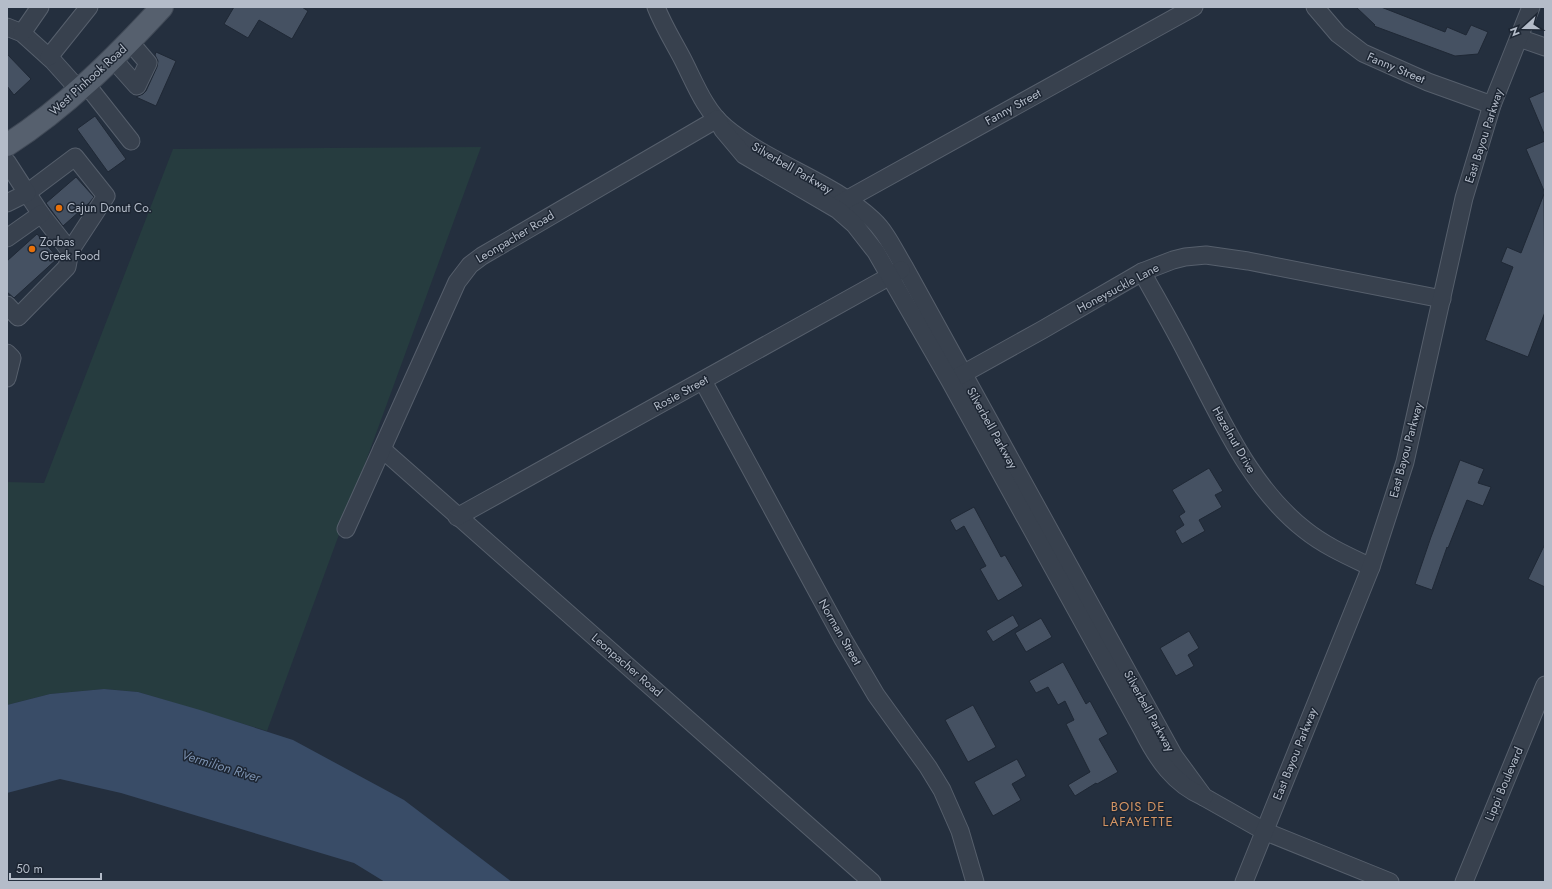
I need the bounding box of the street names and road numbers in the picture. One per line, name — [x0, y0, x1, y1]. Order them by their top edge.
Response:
street label: West Pinhook Road — [45, 40, 131, 120]
street label: Fanny Street — [1364, 48, 1428, 88]
street label: Fanny Street — [982, 84, 1044, 130]
street label: East Bayou Parkway — [1460, 86, 1508, 186]
street label: Silverbell Parkway — [748, 138, 836, 199]
street label: Leonpacher Road — [472, 206, 558, 268]
street label: Honeysuckle Lane — [1074, 259, 1162, 317]
street label: Rosie Street — [651, 371, 712, 415]
street label: Silverbell Parkway — [962, 384, 1022, 473]
street label: East Bayou Parkway — [1385, 399, 1428, 500]
street label: Hazelnut Drive — [1208, 403, 1260, 477]
street label: Norman Street — [814, 596, 866, 668]
street label: Leonpacher Road — [588, 629, 666, 701]
street label: Silverbell Parkway — [1119, 667, 1179, 756]
street label: East Bayou Parkway — [1268, 704, 1322, 803]
street label: Lippi Boulevard — [1480, 744, 1528, 824]

